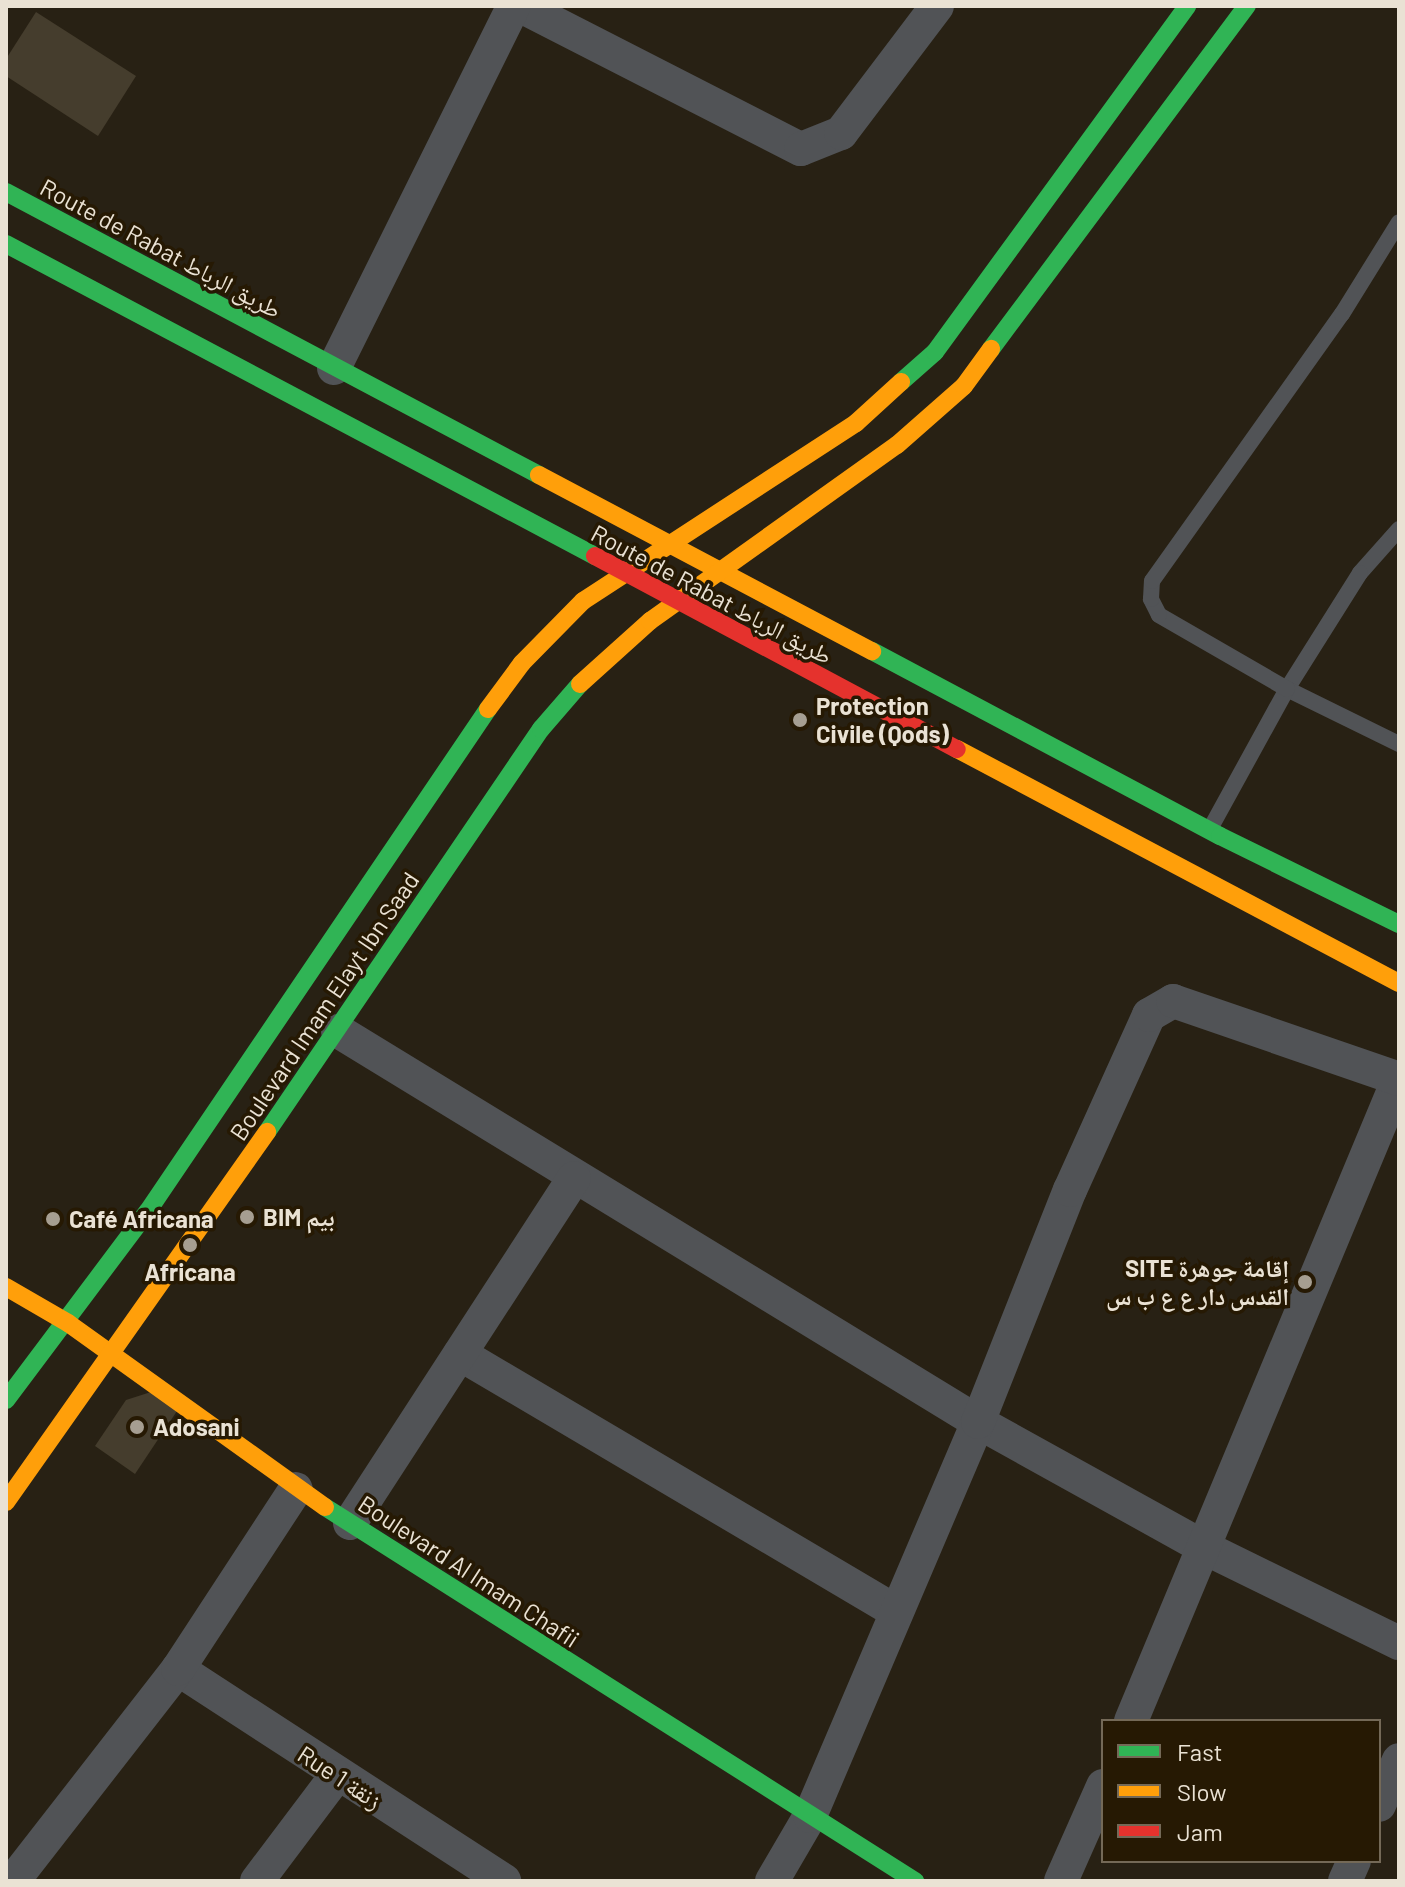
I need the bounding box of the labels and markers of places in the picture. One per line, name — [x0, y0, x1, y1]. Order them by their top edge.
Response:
place label: Protection Civile (Qods) — [816, 692, 949, 748]
marker: Protection Civile (Qods) — [791, 711, 809, 729]
place label: BIM بيم — [263, 1203, 335, 1231]
place label: Café Africana — [69, 1205, 214, 1233]
marker: BIM بيم — [238, 1208, 256, 1226]
marker: Café Africana — [44, 1210, 62, 1228]
marker: Africana — [181, 1236, 199, 1254]
place label: SITE إقامة جوهرة القدس دار ع ع ب س — [1106, 1254, 1289, 1310]
place label: Africana — [144, 1258, 236, 1286]
marker: SITE إقامة جوهرة القدس دار ع ع ب س — [1296, 1273, 1314, 1291]
place label: Adosani — [153, 1413, 240, 1441]
marker: Adosani — [128, 1418, 146, 1436]

